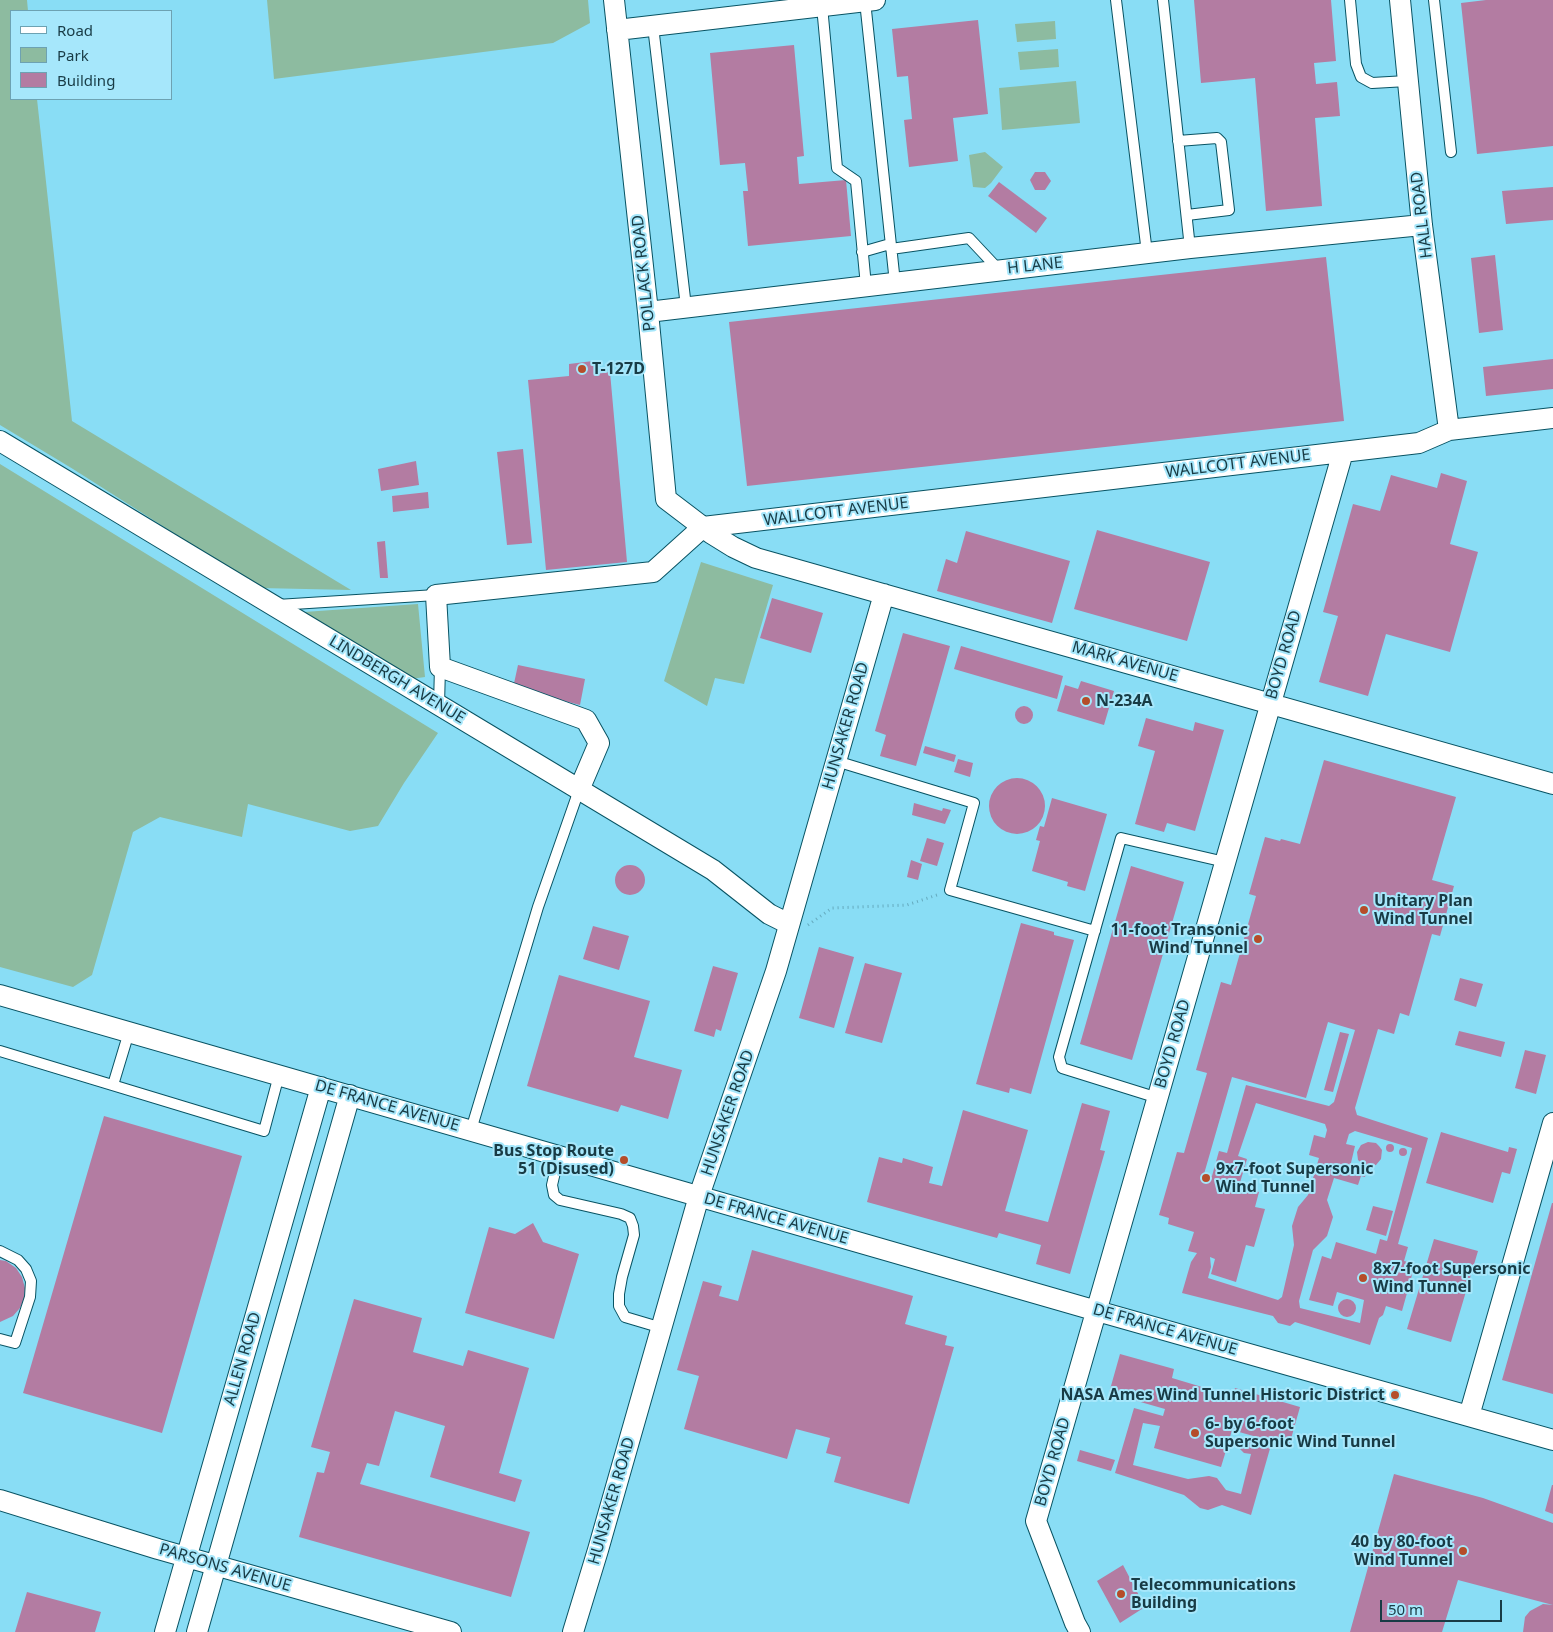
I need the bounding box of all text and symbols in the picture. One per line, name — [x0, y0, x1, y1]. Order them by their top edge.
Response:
legend — [10, 10, 172, 100]
text: Road — [57, 20, 93, 40]
text: Park — [57, 45, 89, 65]
text: Building — [57, 70, 115, 90]
street label: HALL ROAD — [1407, 171, 1437, 259]
street label: POLLACK ROAD — [628, 214, 660, 332]
street label: H LANE — [1006, 254, 1064, 278]
place label: T-127D — [592, 359, 645, 379]
marker: T-127D — [576, 363, 588, 375]
street label: WALLCOTT AVENUE — [1164, 446, 1312, 482]
street label: WALLCOTT AVENUE — [762, 494, 910, 530]
street label: BOYD ROAD — [1262, 608, 1306, 702]
street label: LINDBERGH AVENUE — [325, 632, 469, 728]
street label: MARK AVENUE — [1070, 638, 1180, 686]
street label: HUNSAKER ROAD — [819, 660, 873, 792]
place label: N-234A — [1096, 691, 1153, 711]
marker: N-234A — [1080, 695, 1092, 707]
place label: Unitary Plan Wind Tunnel — [1374, 891, 1473, 929]
marker: Unitary Plan Wind Tunnel — [1358, 904, 1370, 916]
place label: 11-foot Transonic Wind Tunnel — [1111, 920, 1248, 958]
marker: 11-foot Transonic Wind Tunnel — [1252, 933, 1264, 945]
street label: BOYD ROAD — [1151, 997, 1195, 1091]
street label: HUNSAKER ROAD — [697, 1048, 759, 1178]
street label: DE FRANCE AVENUE — [313, 1076, 461, 1136]
place label: Bus Stop Route 51 (Disused) — [493, 1141, 614, 1179]
marker: Bus Stop Route 51 (Disused) — [618, 1154, 630, 1166]
place label: 9x7-foot Supersonic Wind Tunnel — [1216, 1159, 1373, 1197]
marker: 9x7-foot Supersonic Wind Tunnel — [1200, 1172, 1212, 1184]
street label: DE FRANCE AVENUE — [702, 1189, 850, 1249]
place label: 8x7-foot Supersonic Wind Tunnel — [1373, 1259, 1530, 1297]
marker: 8x7-foot Supersonic Wind Tunnel — [1357, 1272, 1369, 1284]
street label: DE FRANCE AVENUE — [1091, 1300, 1239, 1360]
street label: ALLEN ROAD — [221, 1310, 265, 1408]
place label: NASA Ames Wind Tunnel Historic District — [1060, 1385, 1385, 1405]
marker: NASA Ames Wind Tunnel Historic District — [1389, 1389, 1401, 1401]
place label: 6- by 6-foot Supersonic Wind Tunnel — [1205, 1414, 1396, 1452]
street label: BOYD ROAD — [1031, 1415, 1075, 1509]
marker: 6- by 6-foot Supersonic Wind Tunnel — [1189, 1427, 1201, 1439]
street label: HUNSAKER ROAD — [585, 1435, 639, 1567]
place label: 40 by 80-foot Wind Tunnel — [1351, 1532, 1453, 1570]
street label: PARSONS AVENUE — [157, 1540, 293, 1596]
marker: 40 by 80-foot Wind Tunnel — [1457, 1545, 1469, 1557]
place label: Telecommunications Building — [1131, 1575, 1296, 1613]
marker: Telecommunications Building — [1115, 1588, 1127, 1600]
scale bar — [1383, 1590, 1506, 1622]
text: 50 m — [1388, 1599, 1423, 1619]

